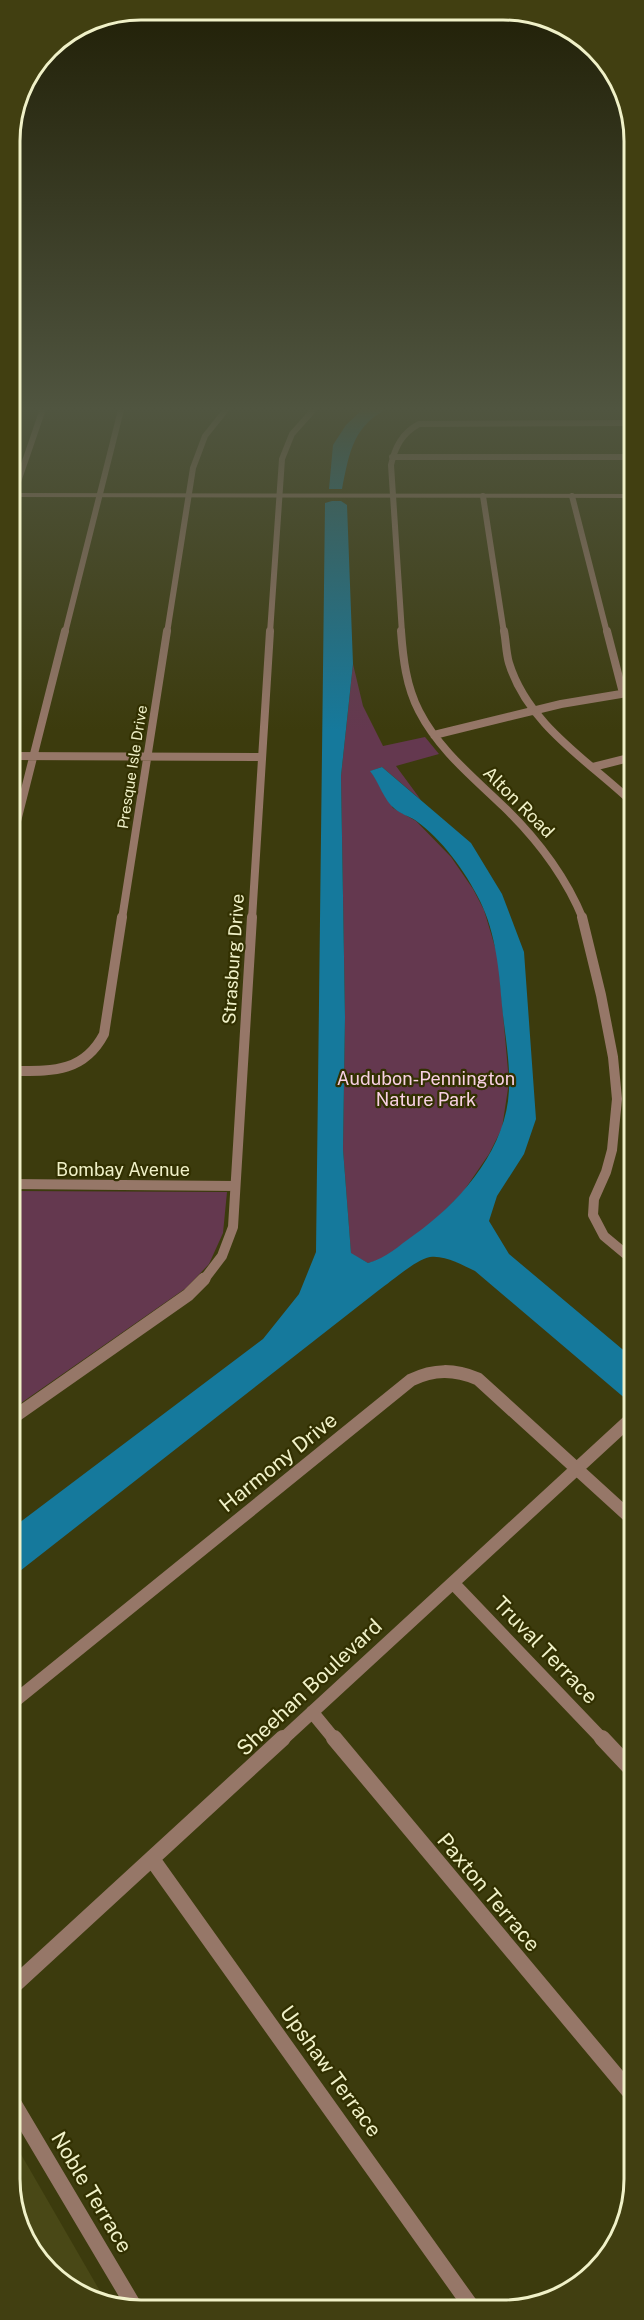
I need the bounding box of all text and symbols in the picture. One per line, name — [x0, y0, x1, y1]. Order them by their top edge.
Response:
street label: Presque Isle Drive — [114, 704, 150, 830]
street label: Alton Road — [479, 762, 559, 842]
street label: Strasburg Drive — [218, 893, 248, 1025]
park label: Audubon-Pennington Nature Park — [337, 1068, 515, 1110]
street label: Bombay Avenue — [56, 1159, 190, 1180]
street label: Harmony Drive — [214, 1407, 342, 1517]
street label: Truval Terrace — [489, 1591, 603, 1709]
street label: Sheehan Boulevard — [231, 1613, 387, 1761]
street label: Paxton Terrace — [432, 1828, 546, 1956]
street label: Upshaw Terrace — [275, 2000, 387, 2142]
street label: Noble Terrace — [46, 2127, 138, 2257]

